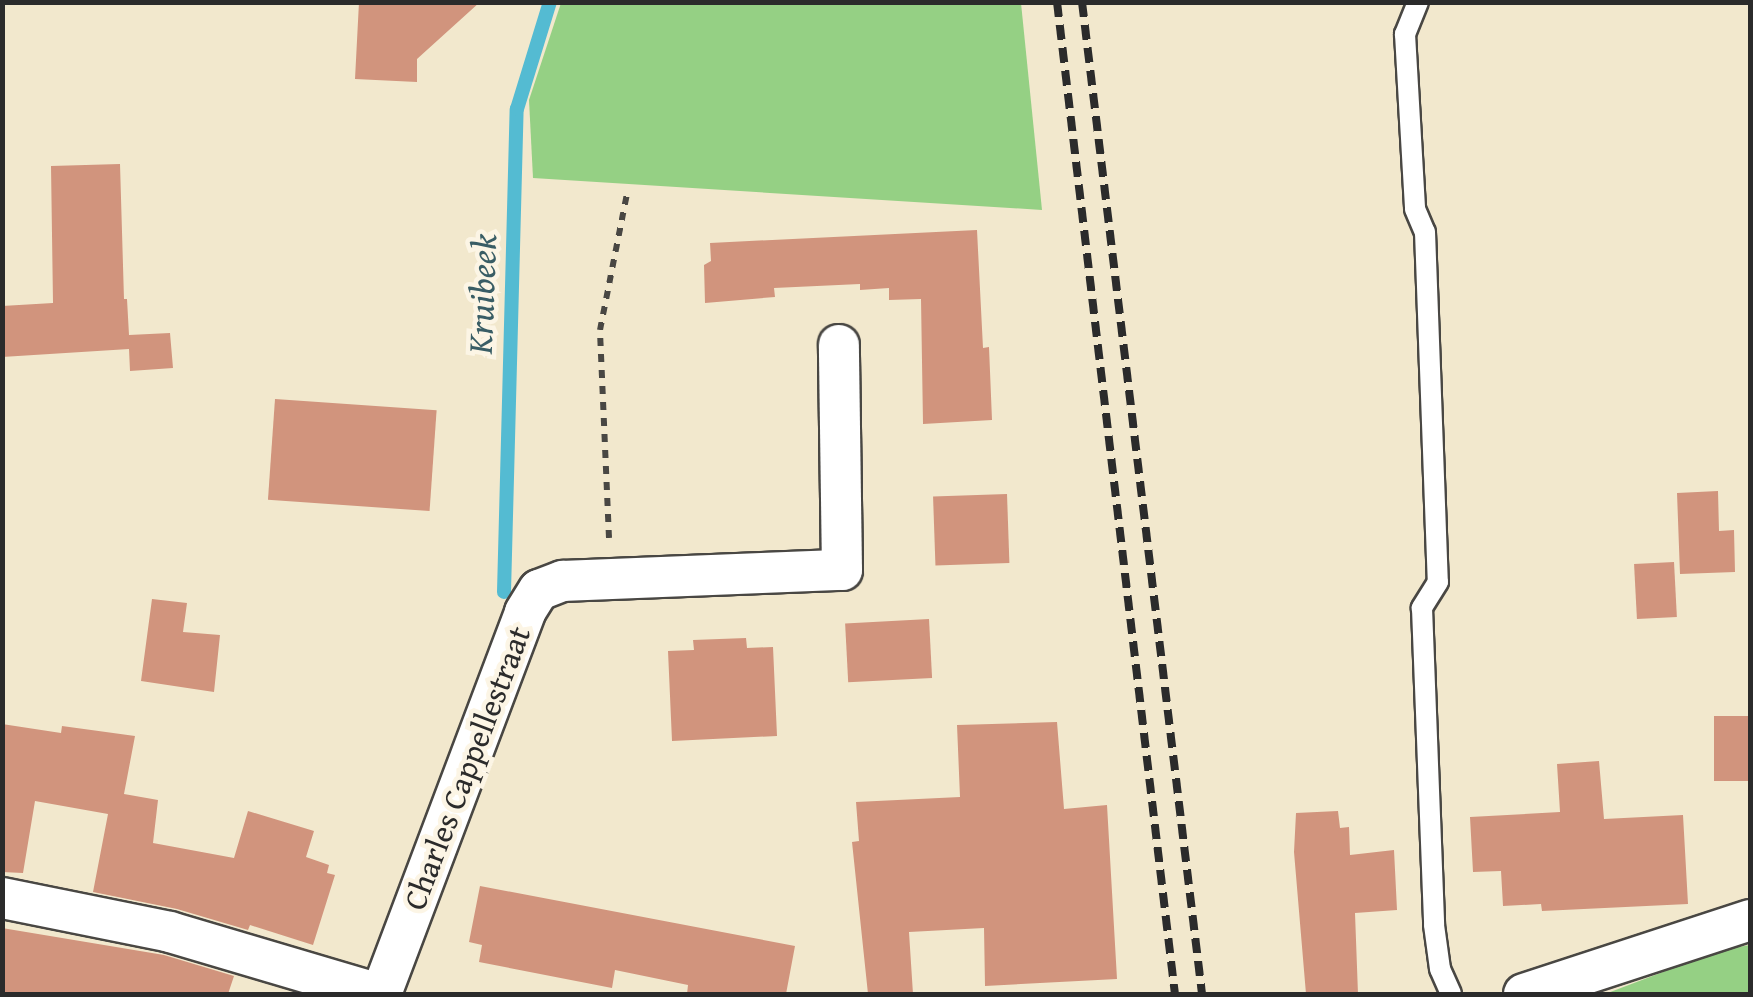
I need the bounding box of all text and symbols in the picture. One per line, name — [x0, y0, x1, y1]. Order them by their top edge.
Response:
water label: Kruibeek — [459, 233, 505, 355]
street label: Charles Cappellestraat — [395, 621, 539, 915]

